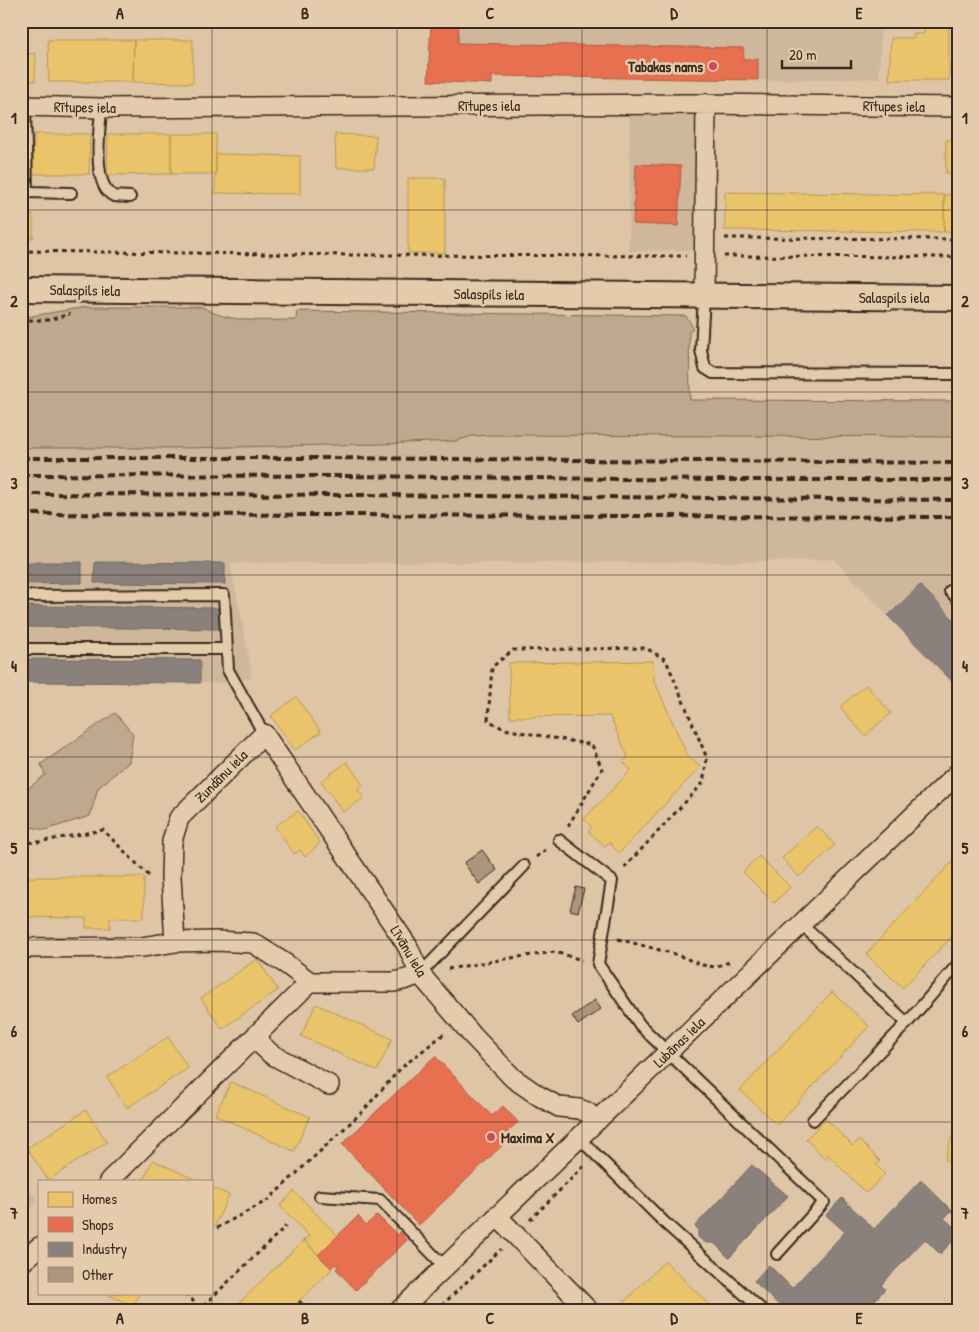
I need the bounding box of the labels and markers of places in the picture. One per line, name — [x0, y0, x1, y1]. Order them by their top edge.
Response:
place label: Tabakas nams — [627, 56, 703, 77]
marker: Tabakas nams — [707, 60, 719, 72]
place label: Maxima X — [501, 1127, 554, 1148]
marker: Maxima X — [485, 1131, 497, 1143]

